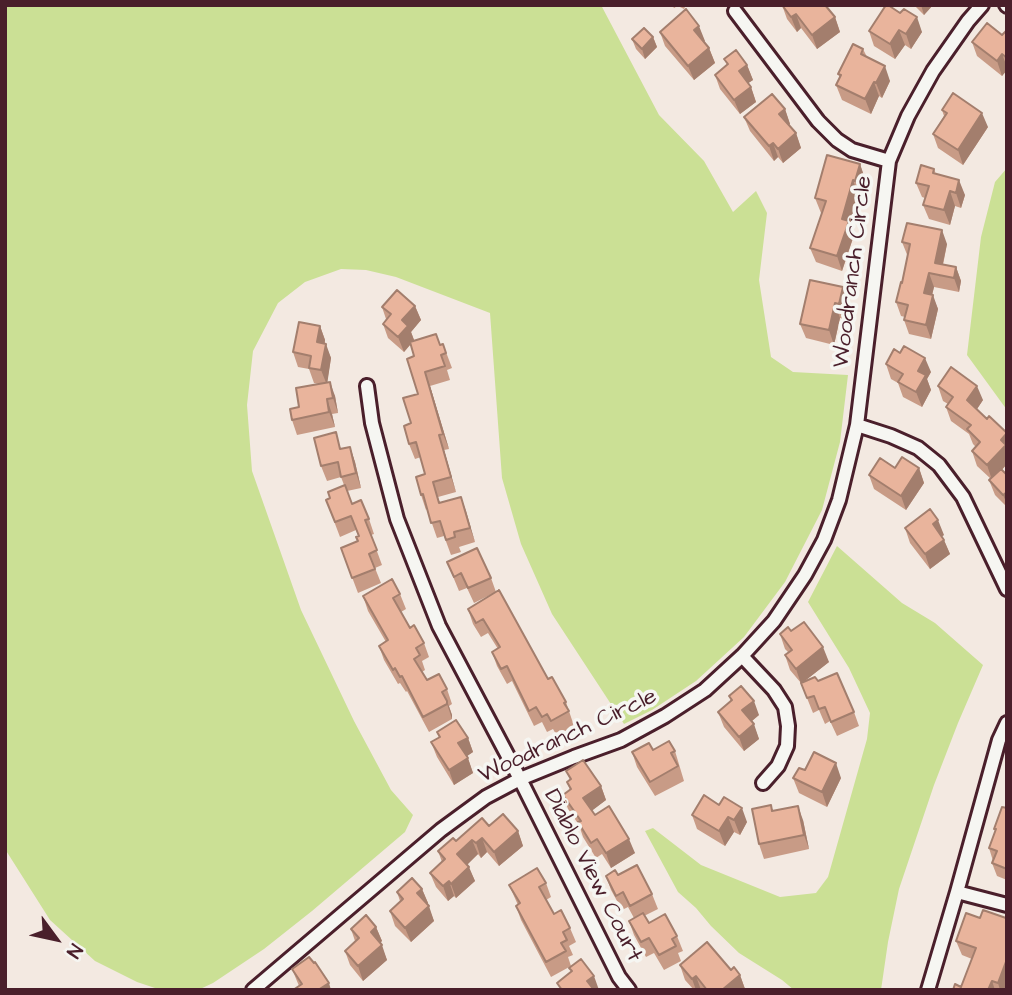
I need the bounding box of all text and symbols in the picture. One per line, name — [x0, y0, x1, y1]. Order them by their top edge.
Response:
street label: Woodranch Circle — [829, 174, 879, 370]
street label: Woodranch Circle — [475, 684, 661, 790]
street label: Diablo View Court — [537, 785, 647, 967]
north arrow — [21, 904, 91, 974]
text: N — [59, 938, 89, 963]

